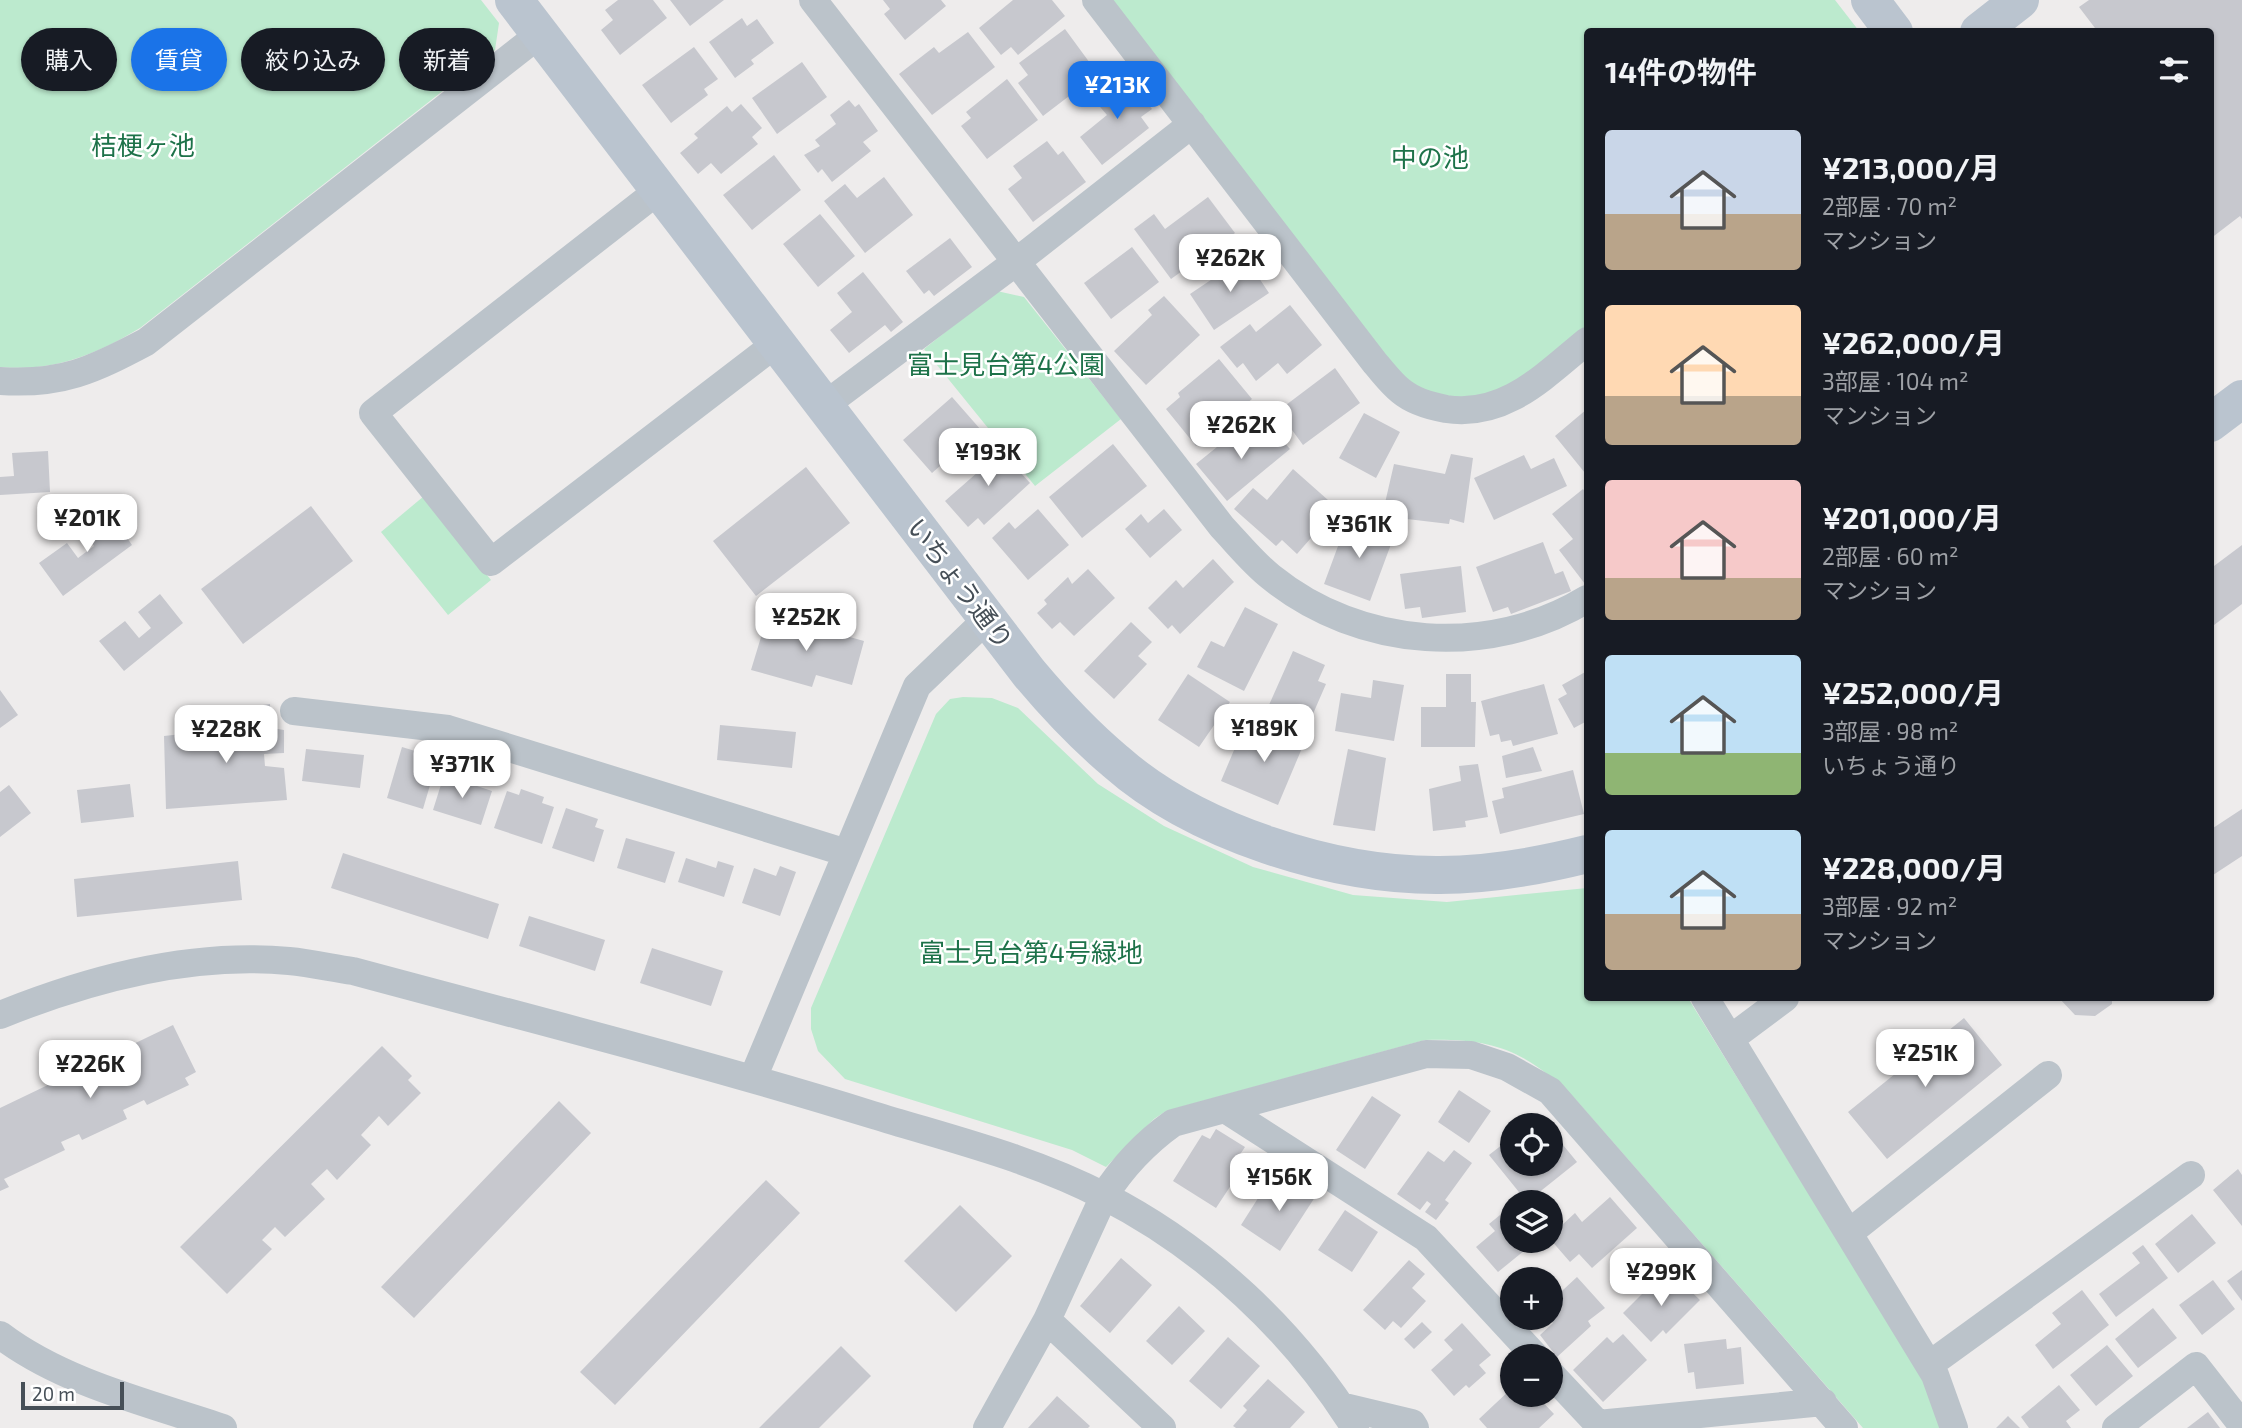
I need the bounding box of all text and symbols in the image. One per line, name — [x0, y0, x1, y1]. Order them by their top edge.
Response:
chip: 購入 — [21, 28, 117, 91]
chip: 賃貸 — [131, 28, 227, 91]
chip: 絞り込み — [241, 28, 385, 91]
chip: 新着 — [399, 28, 495, 91]
icon: filters — [2155, 51, 2193, 89]
text: 14件の物件 — [1605, 53, 1757, 89]
pin: ¥213K — [1068, 61, 1166, 121]
text: ¥213K — [1084, 70, 1150, 98]
park label: 桔梗ヶ池 — [91, 129, 195, 160]
park label: 中の池 — [1391, 141, 1469, 172]
text: ¥213,000/月 — [1822, 149, 2000, 185]
icon: home — [1661, 158, 1745, 242]
text: 2部屋 · 70 m² — [1822, 192, 1957, 220]
text: マンション — [1822, 226, 1937, 254]
pin: ¥262K — [1181, 234, 1279, 294]
text: ¥262K — [1195, 243, 1265, 271]
text: ¥262,000/月 — [1822, 324, 2005, 360]
icon: home — [1661, 333, 1745, 417]
park label: 富士見台第4公園 — [907, 348, 1105, 379]
text: 3部屋 · 104 m² — [1822, 367, 1968, 395]
text: マンション — [1822, 401, 1937, 429]
pin: ¥262K — [1192, 402, 1290, 461]
text: ¥262K — [1206, 410, 1276, 438]
pin: ¥193K — [939, 428, 1037, 488]
text: ¥193K — [955, 437, 1021, 465]
pin: ¥201K — [38, 494, 136, 554]
text: ¥201,000/月 — [1822, 499, 2002, 535]
pin: ¥361K — [1310, 500, 1408, 560]
text: ¥201K — [53, 503, 121, 531]
icon: home — [1661, 508, 1745, 592]
text: ¥361K — [1326, 509, 1392, 537]
street label: いちょう通り — [902, 511, 1020, 655]
text: 2部屋 · 60 m² — [1822, 542, 1958, 570]
text: マンション — [1822, 576, 1937, 604]
pin: ¥252K — [757, 594, 855, 653]
text: ¥252K — [771, 602, 841, 630]
text: ¥252,000/月 — [1822, 674, 2004, 710]
icon: home — [1661, 683, 1745, 767]
pin: ¥189K — [1215, 704, 1313, 764]
pin: ¥228K — [177, 706, 275, 765]
text: ¥189K — [1230, 713, 1298, 741]
text: ¥228K — [191, 714, 261, 742]
text: 3部屋 · 98 m² — [1822, 717, 1958, 745]
pin: ¥371K — [413, 740, 511, 800]
text: ¥371K — [430, 749, 494, 777]
text: いちょう通り — [1822, 751, 1960, 779]
text: ¥228,000/月 — [1822, 849, 2006, 885]
icon: home — [1661, 858, 1745, 942]
text: 3部屋 · 92 m² — [1822, 892, 1957, 920]
text: マンション — [1822, 926, 1937, 954]
park label: 富士見台第4号緑地 — [919, 936, 1143, 967]
pin: ¥251K — [1876, 1030, 1974, 1089]
text: ¥251K — [1892, 1038, 1958, 1066]
pin: ¥226K — [41, 1040, 139, 1100]
text: ¥226K — [55, 1049, 125, 1077]
map controls — [1500, 1113, 1563, 1407]
button: locate — [1500, 1113, 1563, 1176]
pin: ¥156K — [1230, 1154, 1328, 1213]
text: ¥156K — [1246, 1162, 1312, 1190]
button: layers — [1500, 1190, 1563, 1253]
pin: ¥299K — [1612, 1248, 1710, 1308]
text: ¥299K — [1626, 1257, 1696, 1285]
button: + — [1500, 1267, 1563, 1330]
button: − — [1500, 1344, 1563, 1407]
scale bar — [21, 1379, 124, 1411]
text: 20 m — [32, 1382, 75, 1405]

